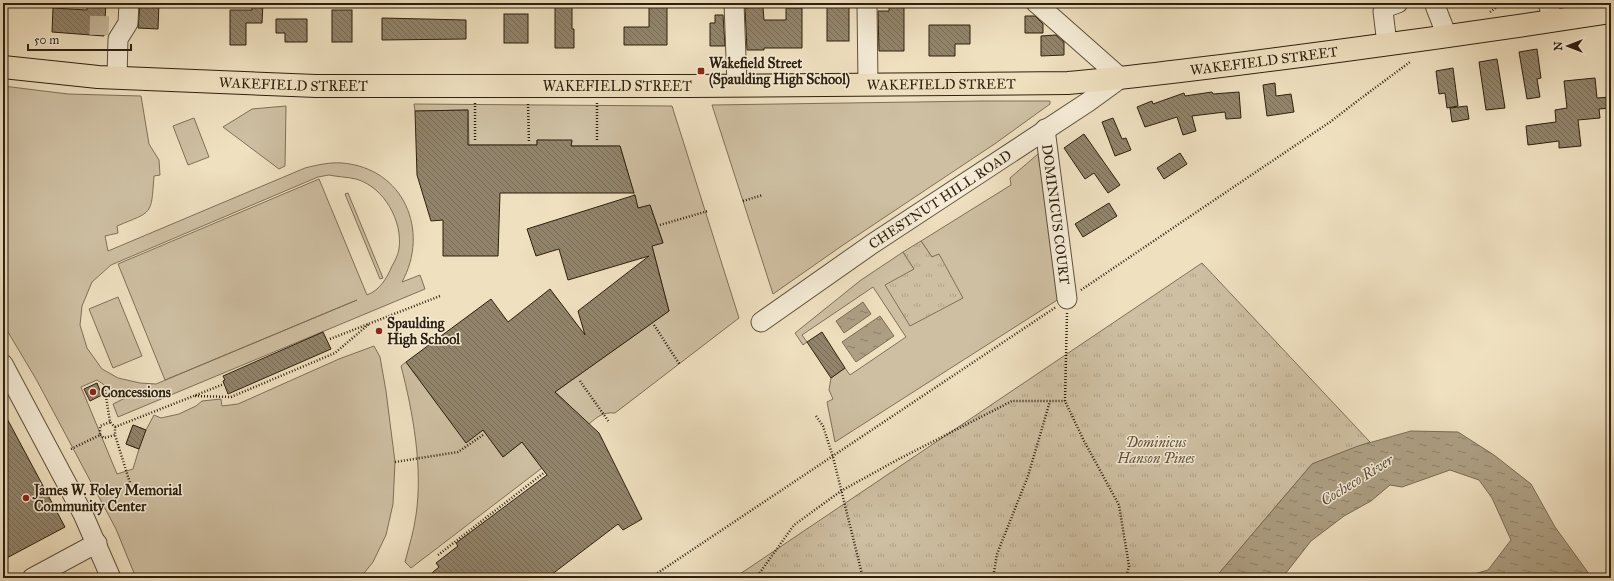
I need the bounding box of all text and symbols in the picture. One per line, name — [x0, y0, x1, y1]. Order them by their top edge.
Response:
scale bar — [28, 26, 131, 52]
north arrow — [1548, 26, 1588, 66]
text: 50 m — [34, 33, 59, 47]
text: N — [1552, 41, 1565, 51]
street label: WAKEFIELD STREET — [1189, 43, 1339, 79]
place label: Wakefield Street (Spaulding High School) — [709, 55, 850, 89]
marker: Wakefield Street (Spaulding High School) — [696, 66, 706, 76]
street label: WAKEFIELD STREET — [219, 74, 368, 95]
street label: WAKEFIELD STREET — [867, 75, 1016, 94]
street label: WAKEFIELD STREET — [543, 78, 692, 95]
street label: DOMINICUS COURT — [1038, 143, 1073, 286]
street label: CHESTNUT HILL ROAD — [866, 147, 1015, 253]
place label: Spaulding High School — [387, 315, 461, 349]
marker: Spaulding High School — [374, 326, 384, 336]
place label: Concessions — [101, 384, 171, 401]
marker: Concessions — [88, 387, 98, 397]
park label: Dominicus Hanson Pines — [1116, 434, 1196, 467]
water label: Cocheco River — [1317, 450, 1397, 510]
place label: James W. Foley Memorial Community Center — [32, 482, 183, 516]
marker: James W. Foley Memorial Community Center — [21, 493, 31, 503]

